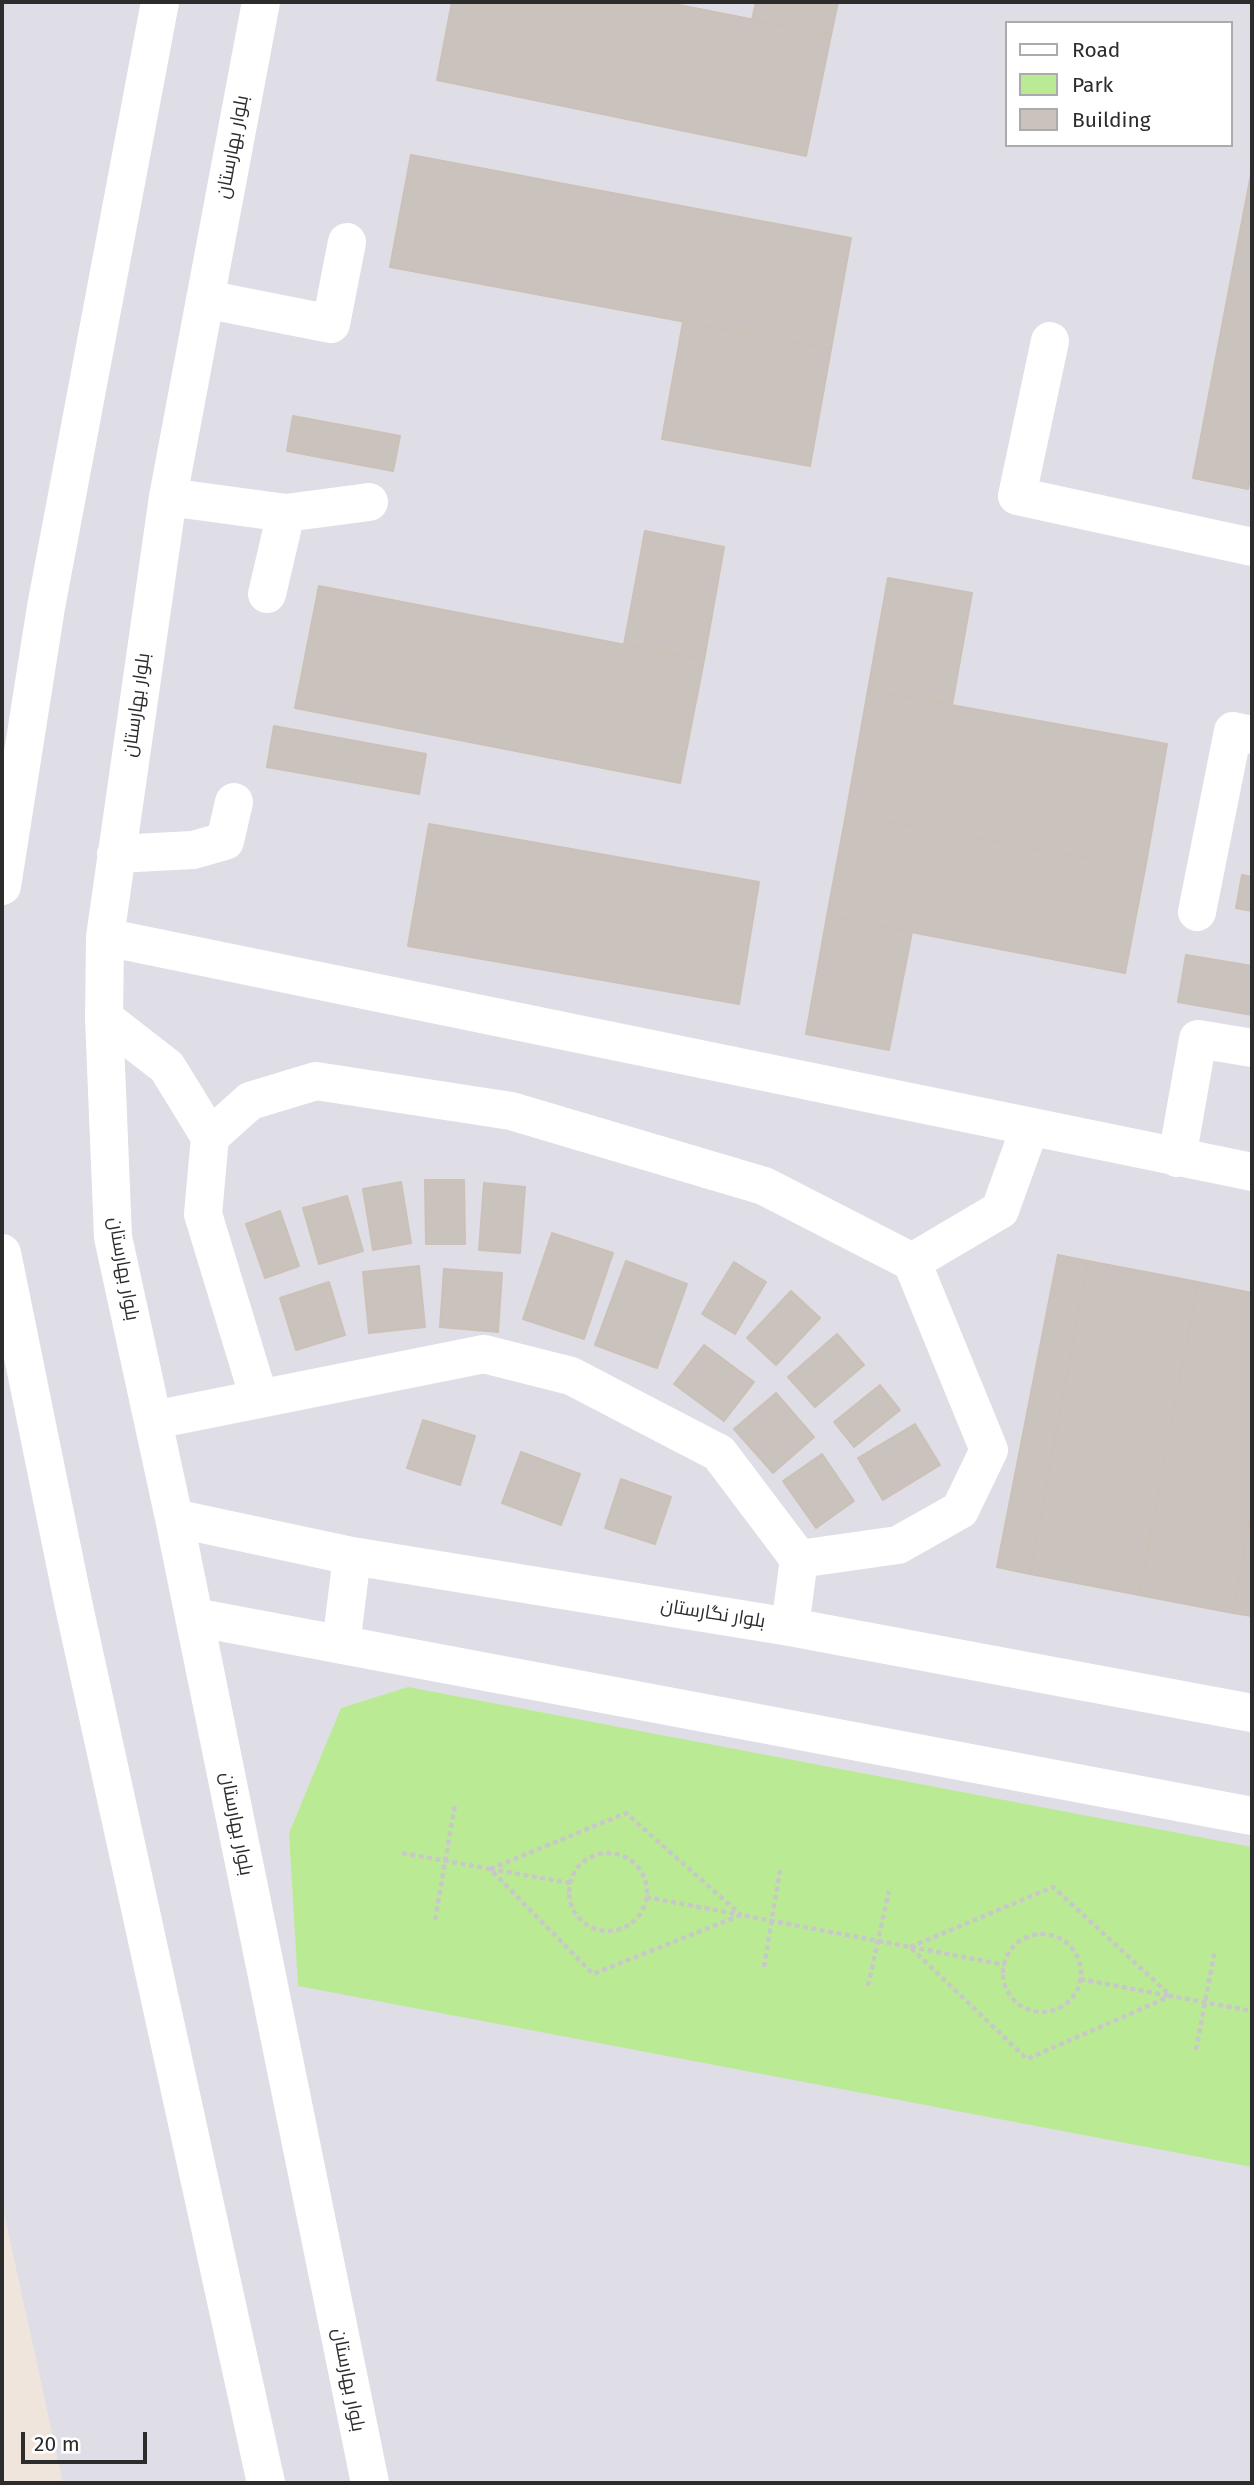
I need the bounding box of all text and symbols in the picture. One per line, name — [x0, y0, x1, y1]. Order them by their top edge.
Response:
legend — [1006, 21, 1233, 147]
text: Road — [1072, 37, 1120, 63]
text: Park — [1072, 72, 1113, 98]
street label: بلوار بهارستان — [212, 93, 254, 201]
text: Building — [1072, 107, 1151, 133]
street label: بلوار بهارستان — [118, 652, 156, 758]
street label: بلوار بهارستان — [103, 1215, 143, 1323]
street label: بلوار نگارستان — [659, 1594, 767, 1634]
street label: بلوار بهارستان — [215, 1770, 257, 1878]
street label: بلوار بهارستان — [327, 2326, 369, 2434]
scale bar — [24, 2418, 150, 2462]
text: 20 m — [34, 2431, 80, 2457]

